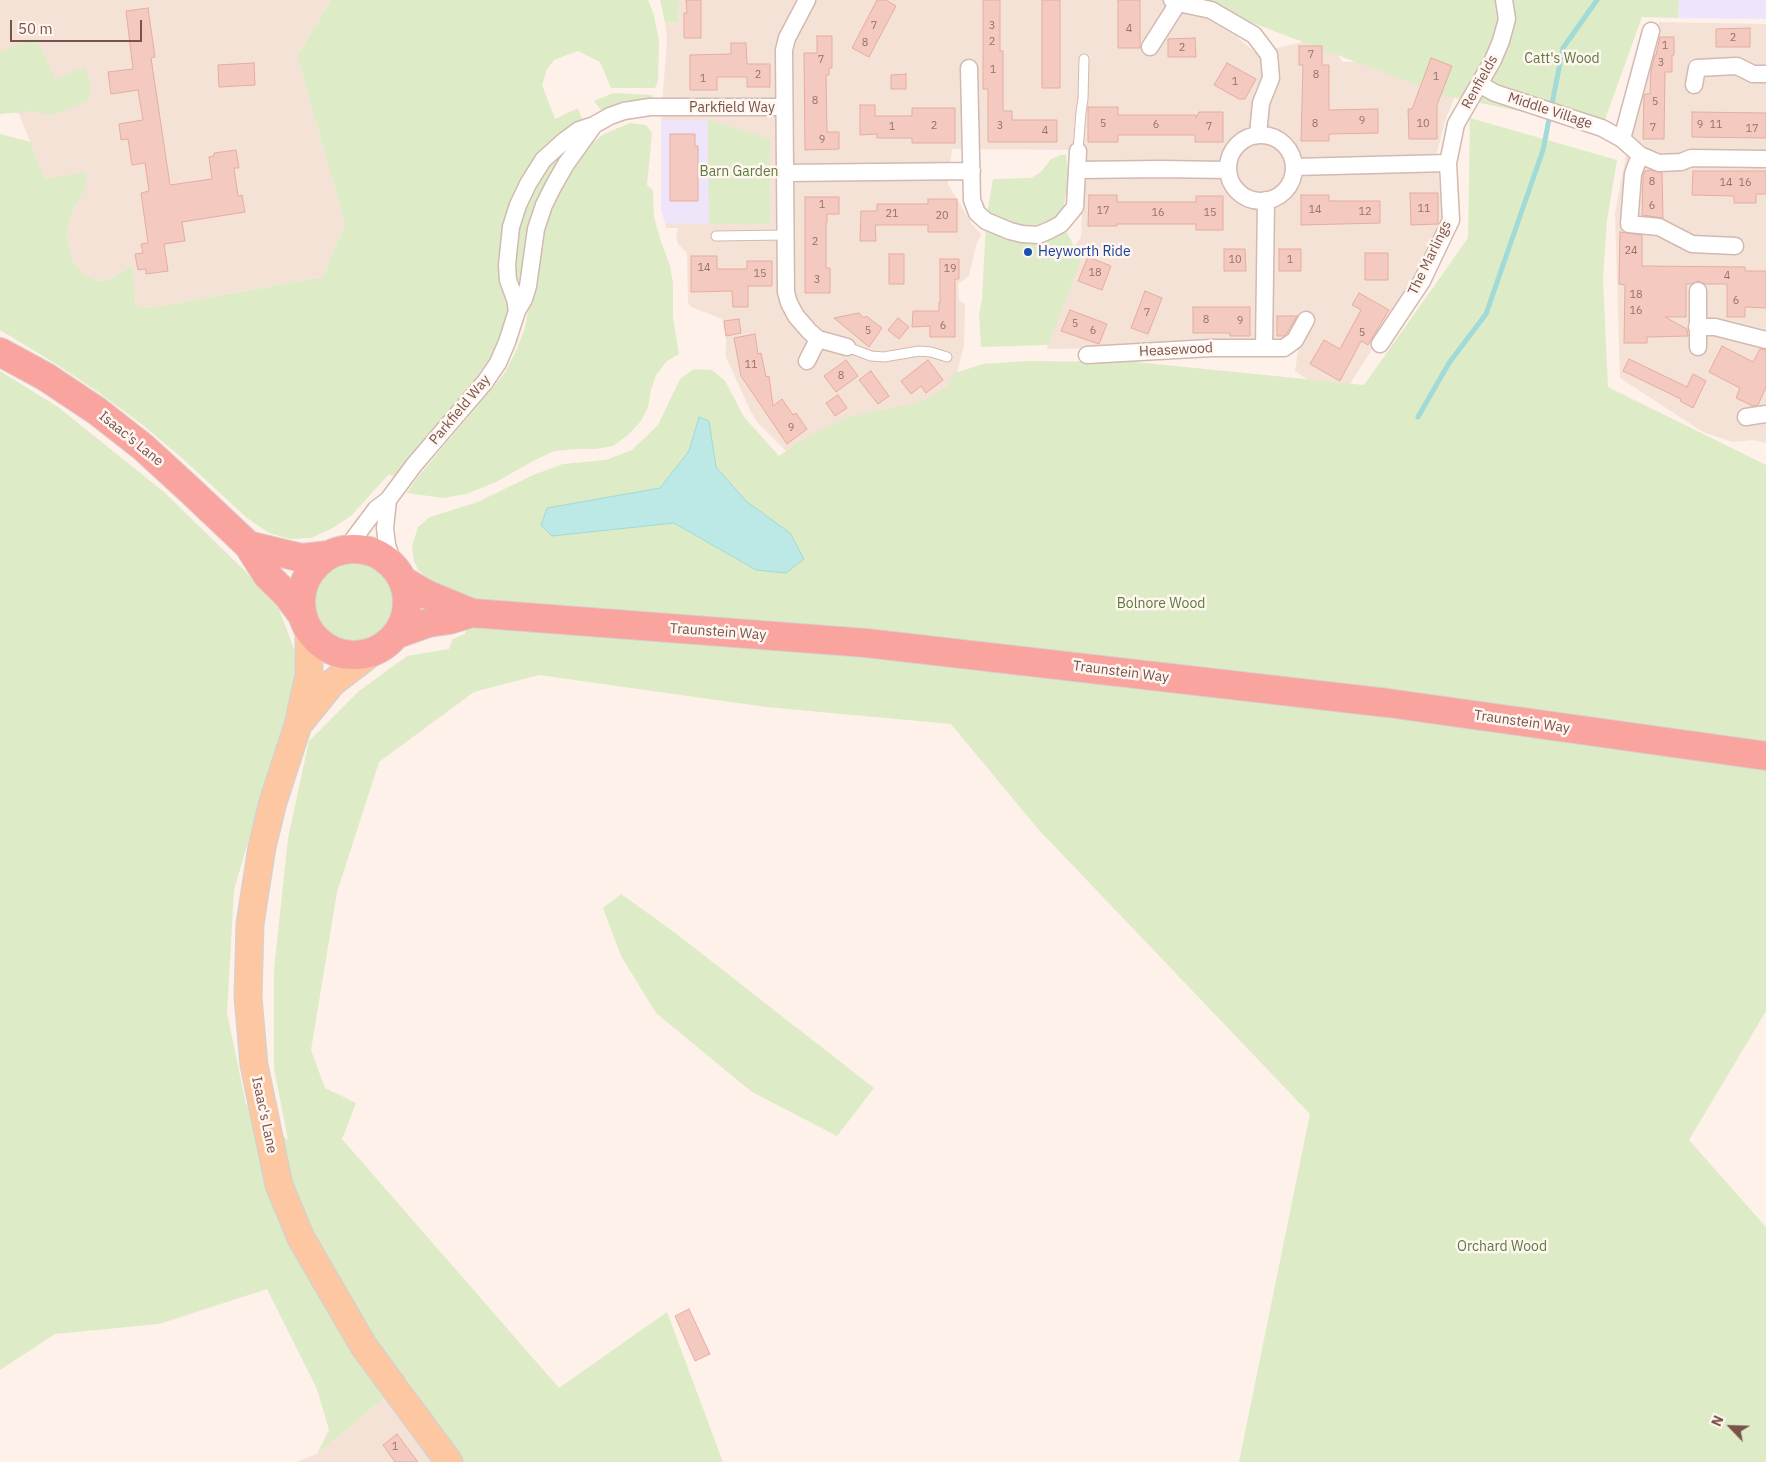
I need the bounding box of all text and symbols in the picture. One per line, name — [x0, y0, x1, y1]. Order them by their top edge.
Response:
scale bar — [12, 10, 145, 42]
text: 50 m — [18, 19, 53, 38]
house number: 7 — [871, 19, 877, 33]
house number: 3 — [989, 19, 995, 33]
house number: 4 — [1126, 22, 1132, 36]
house number: 2 — [1730, 31, 1736, 45]
house number: 2 — [989, 35, 995, 49]
house number: 8 — [862, 36, 868, 50]
house number: 1 — [1662, 39, 1668, 53]
house number: 2 — [1179, 41, 1185, 55]
house number: 7 — [1308, 48, 1314, 62]
park label: Catt's Wood — [1524, 51, 1600, 67]
street label: Renfields — [1458, 52, 1502, 112]
house number: 7 — [818, 53, 824, 67]
house number: 3 — [1658, 56, 1664, 70]
house number: 1 — [990, 63, 996, 77]
house number: 2 — [755, 68, 761, 82]
house number: 8 — [1313, 68, 1319, 82]
house number: 1 — [1433, 70, 1439, 84]
house number: 1 — [700, 72, 706, 86]
house number: 1 — [1232, 75, 1238, 89]
street label: Middle Village — [1506, 89, 1594, 133]
house number: 8 — [812, 94, 818, 108]
house number: 5 — [1652, 95, 1658, 109]
street label: Parkfield Way — [689, 100, 775, 116]
house number: 9 — [1359, 114, 1365, 128]
house number: 5 — [1100, 117, 1106, 131]
house number: 8 — [1312, 117, 1318, 131]
house number: 10 — [1416, 117, 1430, 131]
house number: 6 — [1153, 118, 1159, 132]
house number: 9 — [1697, 118, 1703, 132]
house number: 11 — [1709, 118, 1723, 132]
house number: 2 — [931, 119, 937, 133]
house number: 3 — [997, 119, 1003, 133]
house number: 1 — [889, 120, 895, 134]
house number: 7 — [1206, 120, 1212, 134]
house number: 7 — [1650, 121, 1656, 135]
house number: 17 — [1745, 122, 1759, 136]
house number: 4 — [1042, 124, 1048, 138]
house number: 9 — [819, 133, 825, 147]
park label: Barn Garden — [699, 164, 779, 180]
house number: 8 — [1649, 175, 1655, 189]
house number: 14 — [1719, 176, 1733, 190]
house number: 16 — [1738, 176, 1752, 190]
house number: 1 — [819, 198, 825, 212]
house number: 6 — [1649, 199, 1655, 213]
house number: 11 — [1417, 202, 1431, 216]
house number: 14 — [1308, 203, 1322, 217]
house number: 17 — [1096, 204, 1110, 218]
house number: 12 — [1358, 205, 1372, 219]
house number: 16 — [1151, 206, 1165, 220]
house number: 15 — [1203, 206, 1217, 220]
house number: 21 — [885, 207, 899, 221]
house number: 20 — [935, 209, 949, 223]
street label: The Marlings — [1405, 218, 1455, 298]
house number: 2 — [812, 235, 818, 249]
place label: Heyworth Ride — [1038, 244, 1131, 260]
house number: 24 — [1624, 244, 1638, 258]
marker: Heyworth Ride — [1022, 246, 1034, 258]
house number: 10 — [1228, 253, 1242, 267]
house number: 1 — [1287, 253, 1293, 267]
house number: 14 — [697, 261, 711, 275]
house number: 19 — [943, 262, 957, 276]
house number: 18 — [1088, 266, 1102, 280]
house number: 15 — [753, 267, 767, 281]
house number: 4 — [1724, 269, 1730, 283]
house number: 3 — [814, 273, 820, 287]
house number: 18 — [1629, 288, 1643, 302]
house number: 6 — [1733, 294, 1739, 308]
house number: 16 — [1629, 304, 1643, 318]
house number: 7 — [1144, 306, 1150, 320]
house number: 8 — [1203, 313, 1209, 327]
house number: 9 — [1237, 314, 1243, 328]
house number: 5 — [1072, 317, 1078, 331]
house number: 6 — [940, 319, 946, 333]
house number: 5 — [865, 324, 871, 338]
house number: 6 — [1090, 324, 1096, 338]
house number: 5 — [1359, 326, 1365, 340]
street label: Heasewood — [1139, 340, 1213, 360]
house number: 11 — [744, 358, 758, 372]
house number: 8 — [838, 369, 844, 383]
street label: Parkfield Way — [426, 372, 494, 448]
street label: Isaac's Lane — [95, 408, 167, 470]
house number: 9 — [788, 421, 794, 435]
park label: Bolnore Wood — [1117, 596, 1205, 612]
street label: Traunstein Way — [669, 620, 767, 644]
street label: Traunstein Way — [1072, 658, 1170, 686]
street label: Traunstein Way — [1473, 707, 1571, 737]
street label: Isaac's Lane — [248, 1075, 280, 1155]
park label: Orchard Wood — [1457, 1239, 1547, 1255]
north arrow — [1706, 1402, 1756, 1452]
text: N — [1707, 1413, 1728, 1429]
house number: 1 — [392, 1440, 398, 1454]

